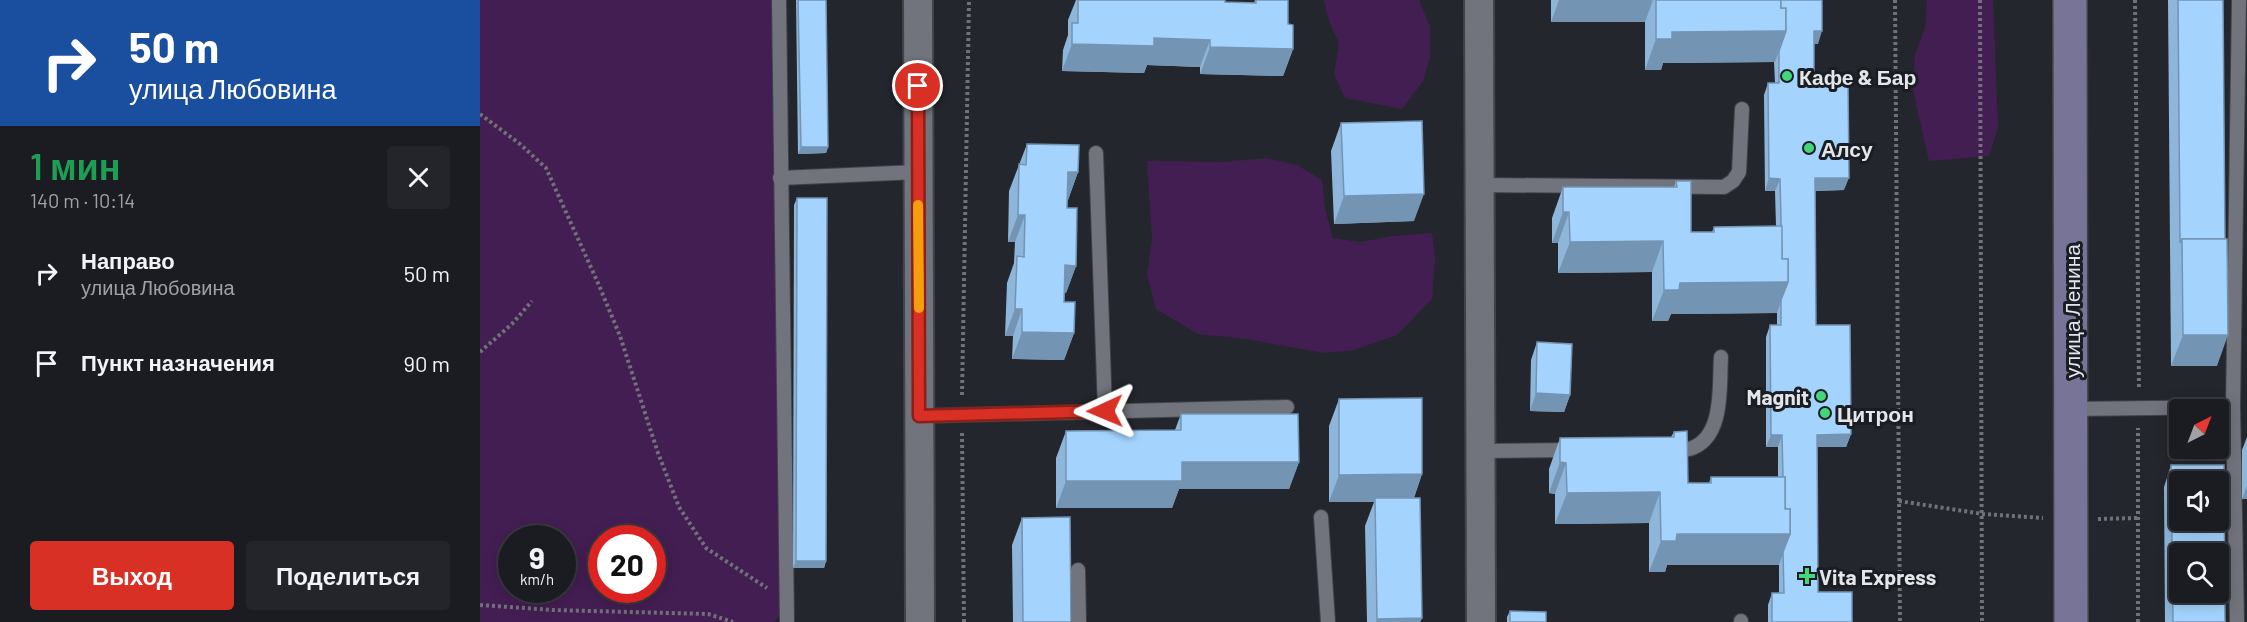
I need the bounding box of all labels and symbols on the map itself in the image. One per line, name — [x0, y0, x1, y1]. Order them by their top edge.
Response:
pin — [892, 60, 943, 111]
place label: Кафе & Бар — [1799, 64, 1916, 89]
marker: Кафе & Бар — [1780, 69, 1794, 83]
place label: Алсу — [1821, 136, 1873, 161]
marker: Алсу — [1802, 141, 1816, 155]
street label: улица Ленина — [2059, 244, 2084, 378]
position arrow — [1073, 379, 1137, 443]
place label: Magnit — [1746, 384, 1809, 409]
marker: Magnit — [1814, 389, 1828, 403]
north arrow — [2169, 399, 2229, 459]
place label: Цитрон — [1837, 401, 1914, 426]
marker: Цитрон — [1818, 406, 1832, 420]
speed limit sign: 20 — [588, 525, 666, 603]
place label: Vita Express — [1819, 564, 1936, 589]
marker: Vita Express — [1800, 569, 1814, 583]

